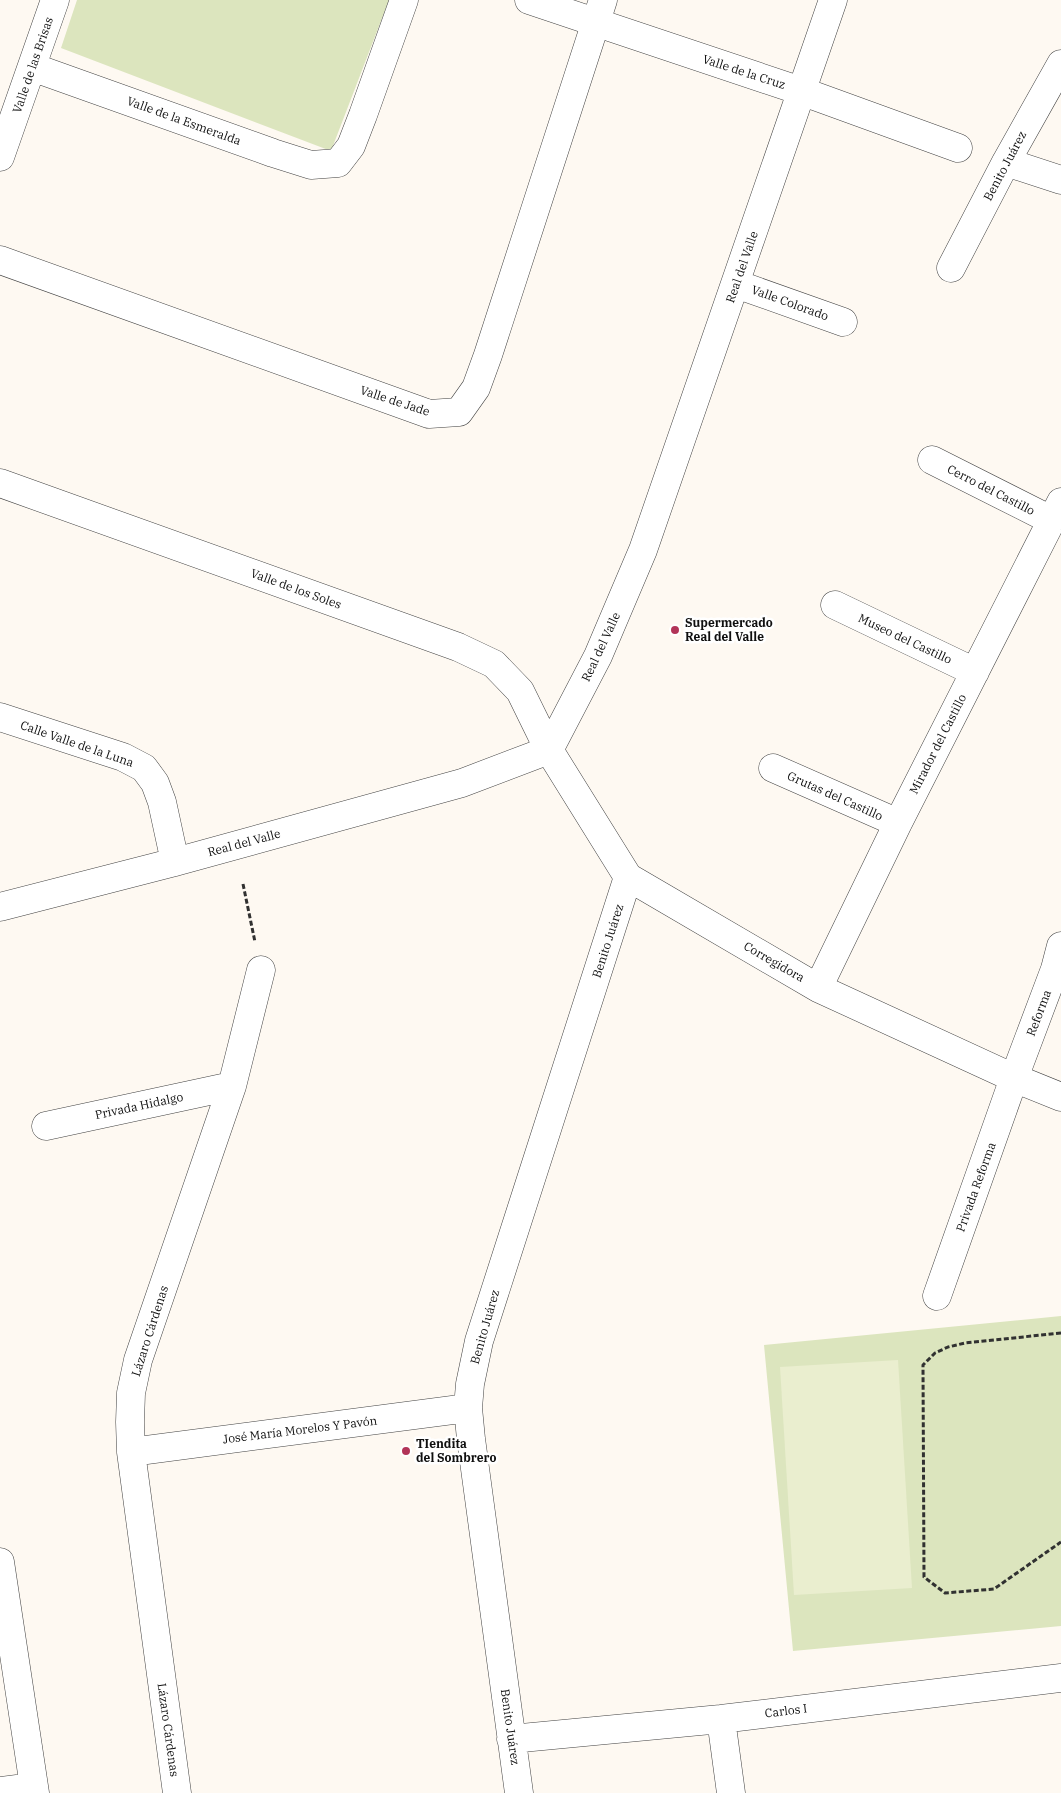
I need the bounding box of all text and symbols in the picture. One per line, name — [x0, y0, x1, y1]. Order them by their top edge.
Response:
street label: Valle de las Brisas — [9, 15, 56, 115]
street label: Valle de la Cruz — [701, 51, 788, 92]
street label: Valle de la Esmeralda — [125, 93, 244, 148]
street label: Benito Juárez — [980, 128, 1029, 203]
street label: Real del Valle — [722, 229, 761, 305]
street label: Valle Colorado — [750, 282, 831, 323]
street label: Valle de Jade — [358, 382, 432, 419]
street label: Cerro del Castillo — [945, 461, 1038, 518]
street label: Valle de los Soles — [249, 565, 344, 612]
street label: Real del Valle — [578, 610, 623, 684]
street label: Museo del Castillo — [856, 610, 955, 667]
place label: Supermercado Real del Valle — [685, 615, 773, 644]
marker: Supermercado Real del Valle — [669, 624, 681, 636]
street label: Mirador del Castillo — [906, 691, 969, 796]
street label: Calle Valle de la Luna — [19, 717, 136, 770]
street label: Grutas del Castillo — [785, 768, 886, 823]
street label: Real del Valle — [206, 826, 282, 859]
street label: Benito Juárez — [589, 902, 627, 980]
street label: Corregidora — [741, 938, 808, 985]
street label: Reforma — [1023, 987, 1054, 1038]
street label: Privada Hidalgo — [93, 1089, 185, 1122]
street label: Privada Reforma — [952, 1140, 999, 1234]
street label: Lázaro Cárdenas — [128, 1283, 171, 1378]
street label: Benito Juárez — [467, 1288, 502, 1366]
street label: José María Morelos Y Pavón — [222, 1413, 378, 1446]
place label: TIendita del Sombrero — [416, 1436, 496, 1465]
marker: TIendita del Sombrero — [400, 1445, 412, 1457]
street label: Lázaro Cárdenas — [154, 1682, 183, 1778]
street label: Benito Juárez — [498, 1688, 523, 1766]
street label: Carlos I — [764, 1700, 808, 1721]

